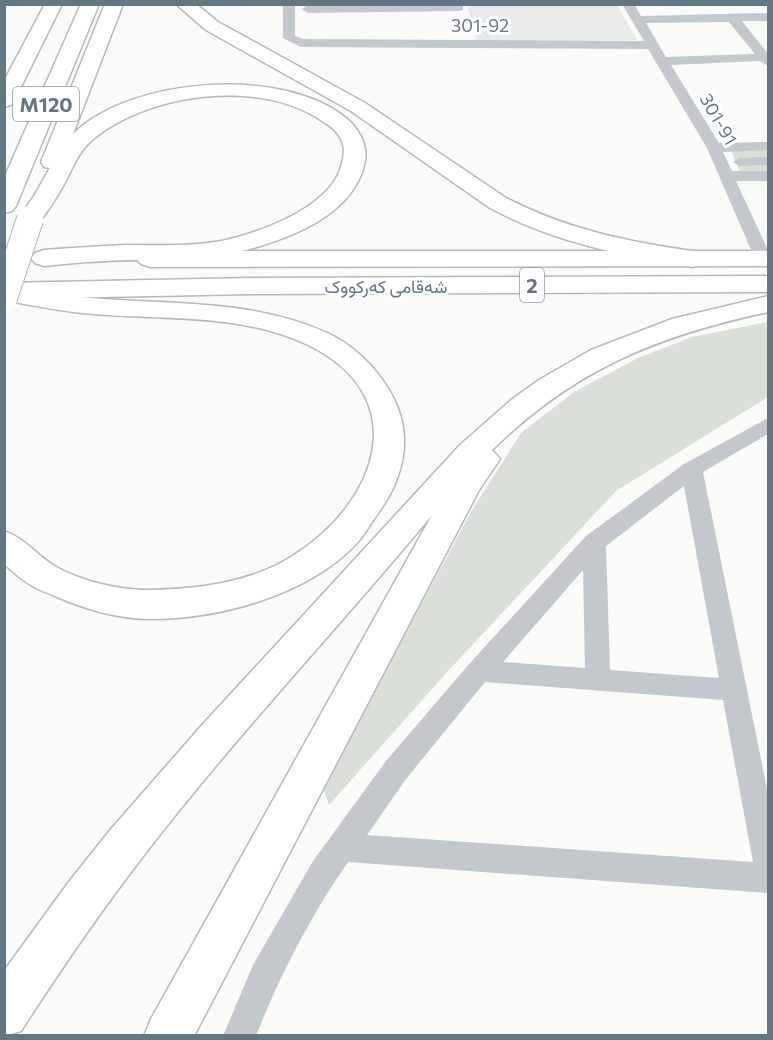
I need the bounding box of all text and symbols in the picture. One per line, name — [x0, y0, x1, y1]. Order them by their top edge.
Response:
street label: 301-92 — [451, 14, 509, 36]
road number: M120 — [13, 87, 79, 121]
street label: 301-91 — [695, 89, 743, 149]
road number: 2 — [520, 268, 544, 302]
street label: شەقامی کەرکووک — [324, 275, 448, 298]

